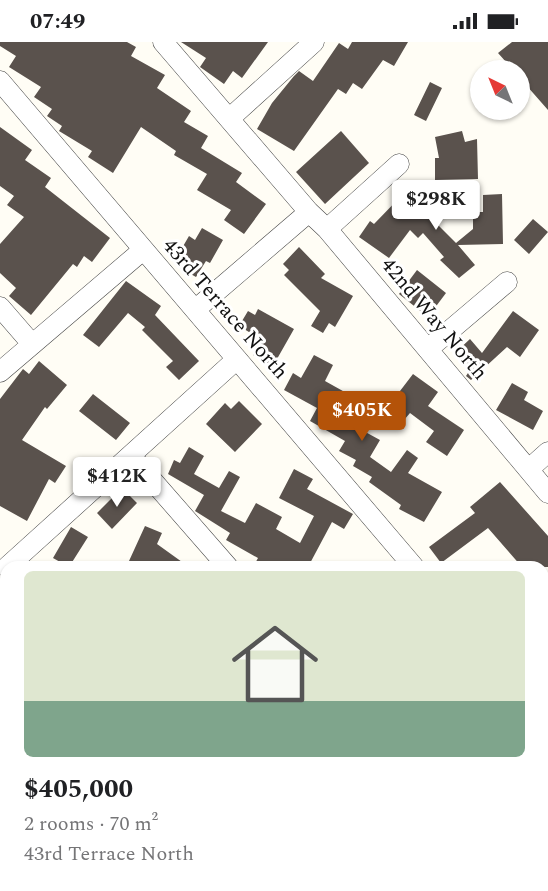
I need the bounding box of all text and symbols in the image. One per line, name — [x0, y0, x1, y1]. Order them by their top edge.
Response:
text: 07:49 — [30, 5, 85, 38]
north arrow — [470, 60, 530, 120]
map controls — [470, 60, 530, 120]
pin: $298K — [394, 180, 478, 231]
text: $298K — [406, 184, 466, 214]
street label: 43rd Terrace North — [154, 231, 296, 387]
street label: 42nd Way North — [373, 250, 495, 388]
pin: $405K — [320, 391, 404, 442]
text: $405K — [332, 395, 392, 425]
pin: $412K — [75, 457, 159, 508]
text: $412K — [87, 461, 147, 491]
icon: home — [221, 610, 329, 718]
text: $405,000 — [24, 769, 133, 809]
text: 2 rooms · 70 m² — [24, 809, 158, 839]
text: 43rd Terrace North — [24, 839, 194, 869]

